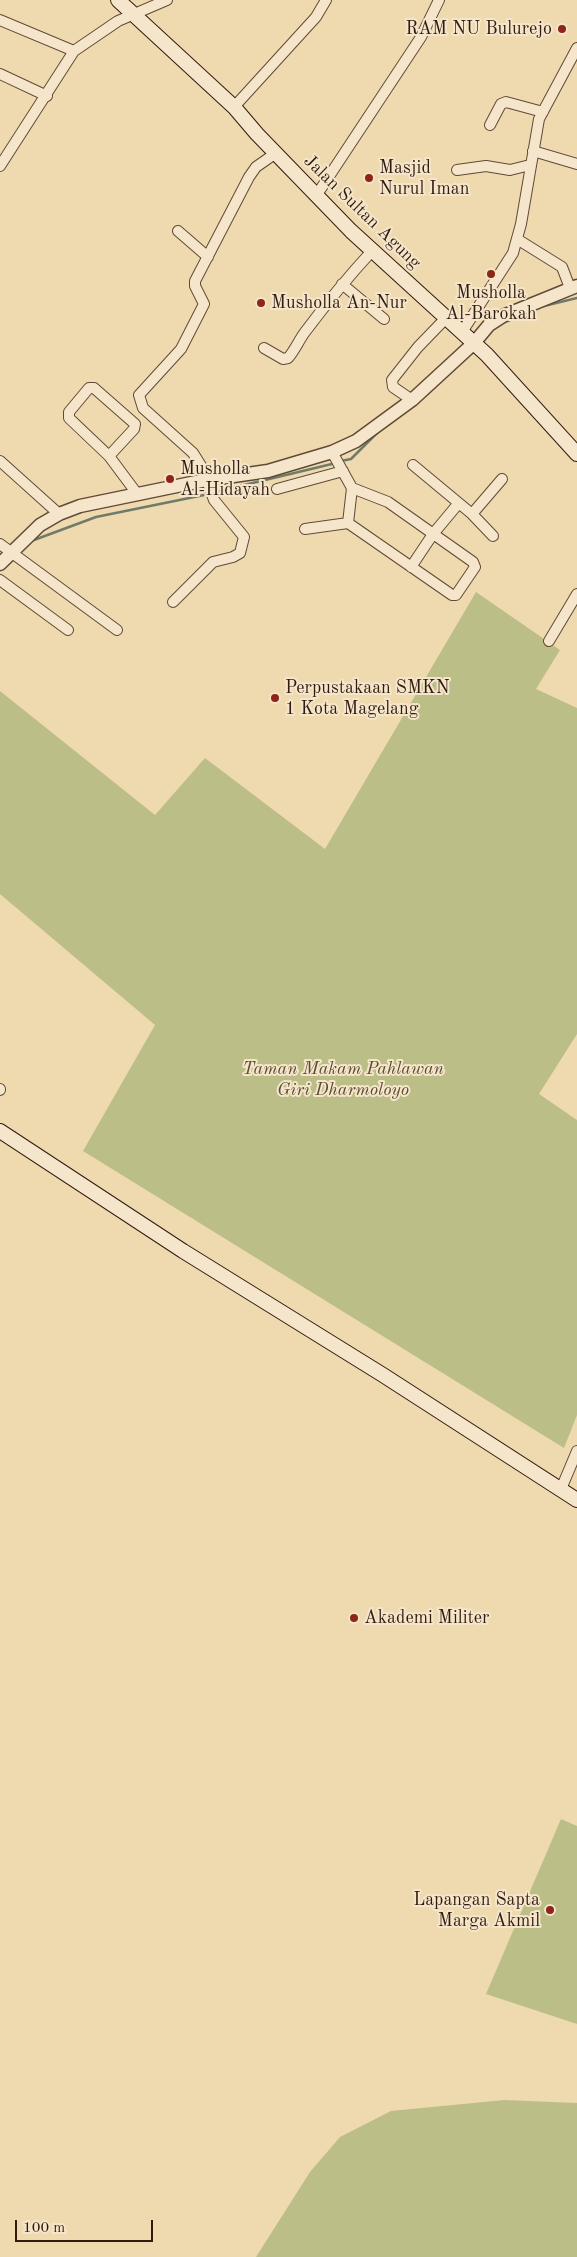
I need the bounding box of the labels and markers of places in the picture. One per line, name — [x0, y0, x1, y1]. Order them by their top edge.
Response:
place label: RAM NU Bulurejo — [405, 18, 552, 40]
marker: RAM NU Bulurejo — [556, 23, 568, 35]
place label: Masjid Nurul Iman — [379, 157, 469, 200]
marker: Masjid Nurul Iman — [363, 172, 375, 184]
marker: Musholla Al-Barokah — [485, 268, 497, 280]
place label: Musholla Al-Barokah — [446, 282, 536, 324]
place label: Musholla An-Nur — [271, 292, 407, 314]
marker: Musholla An-Nur — [255, 297, 267, 309]
place label: Musholla Al-Hidayah — [180, 458, 270, 500]
marker: Musholla Al-Hidayah — [164, 473, 176, 485]
place label: Perpustakaan SMKN 1 Kota Magelang — [285, 677, 450, 720]
marker: Perpustakaan SMKN 1 Kota Magelang — [269, 692, 281, 704]
place label: Akademi Militer — [364, 1607, 489, 1629]
marker: Akademi Militer — [348, 1612, 360, 1624]
place label: Lapangan Sapta Marga Akmil — [413, 1889, 540, 1932]
marker: Lapangan Sapta Marga Akmil — [544, 1904, 556, 1916]

